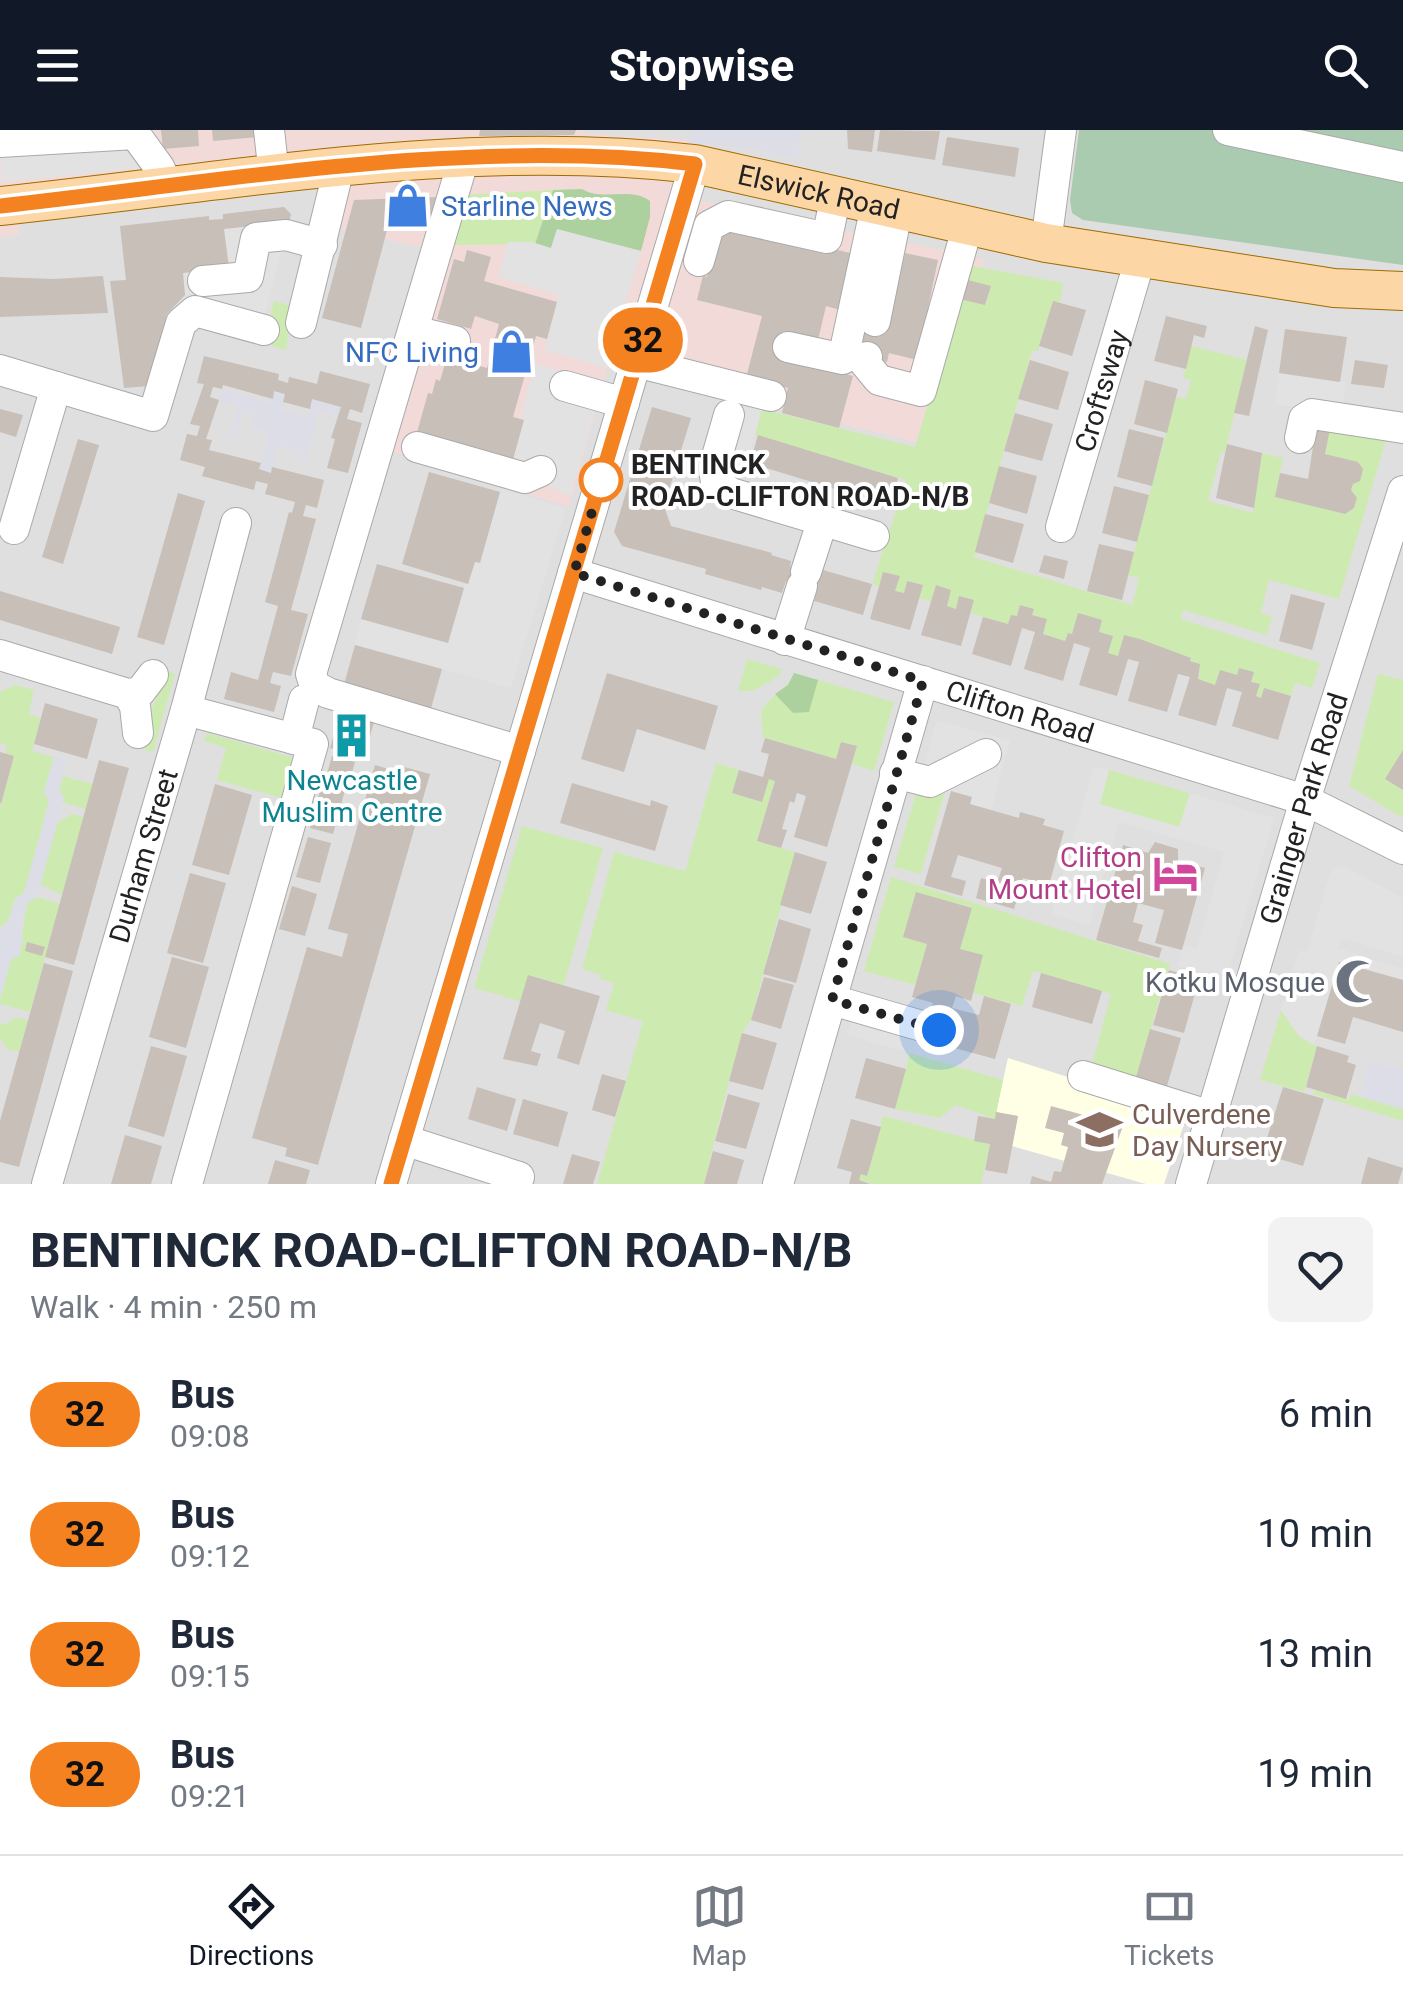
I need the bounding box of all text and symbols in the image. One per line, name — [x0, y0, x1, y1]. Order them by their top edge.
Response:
icon: menu — [30, 38, 85, 93]
icon: search — [1318, 38, 1373, 93]
text: Stopwise — [609, 39, 794, 92]
street label: Elswick Road — [735, 158, 903, 227]
shop icon: Starline News — [384, 182, 432, 230]
place label: Starline News — [441, 190, 613, 223]
line badge: 32 — [598, 308, 688, 372]
text: 32 — [623, 320, 663, 361]
street label: Croftsway — [1068, 326, 1135, 456]
shop icon: NFC Living — [488, 328, 536, 376]
place label: NFC Living — [345, 336, 479, 369]
place label: BENTINCK ROAD-CLIFTON ROAD-N/B — [631, 448, 969, 513]
marker: BENTINCK ROAD-CLIFTON ROAD-N/B — [580, 459, 622, 501]
street label: Clifton Road — [942, 674, 1098, 751]
street label: Grainger Park Road — [1253, 689, 1355, 928]
building icon: Newcastle Muslim Centre — [328, 711, 376, 759]
place label: Newcastle Muslim Centre — [261, 764, 443, 829]
street label: Durham Street — [103, 765, 185, 947]
place label: Clifton Mount Hotel — [988, 841, 1142, 906]
hotel icon: Clifton Mount Hotel — [1151, 849, 1199, 897]
mosque icon: Kotku Mosque — [1334, 958, 1382, 1006]
place label: Kotku Mosque — [1145, 966, 1325, 999]
your location — [914, 1005, 964, 1055]
place label: Culverdene Day Nursery — [1132, 1098, 1283, 1163]
school or university icon: Culverdene Day Nursery — [1075, 1106, 1123, 1154]
button: heart — [1268, 1217, 1373, 1322]
text: BENTINCK ROAD-CLIFTON ROAD-N/B — [30, 1222, 852, 1279]
text: Walk · 4 min · 250 m — [30, 1288, 317, 1326]
text: Bus — [170, 1373, 235, 1417]
text: 6 min — [1279, 1392, 1373, 1436]
text: 32 — [65, 1394, 105, 1435]
text: 09:08 — [170, 1417, 250, 1455]
text: Bus — [170, 1493, 235, 1537]
text: 10 min — [1257, 1512, 1373, 1556]
text: 32 — [65, 1514, 105, 1555]
text: 09:12 — [170, 1537, 250, 1575]
text: Bus — [170, 1613, 235, 1657]
text: 13 min — [1257, 1632, 1373, 1676]
text: 32 — [65, 1634, 105, 1675]
text: 09:15 — [170, 1657, 250, 1695]
text: Bus — [170, 1733, 235, 1777]
text: 19 min — [1257, 1752, 1373, 1796]
text: 32 — [65, 1754, 105, 1795]
text: 09:21 — [170, 1777, 250, 1815]
tab: Directions — [189, 1879, 314, 1972]
tab: Map — [691, 1879, 747, 1972]
tab: Tickets — [1124, 1879, 1214, 1972]

